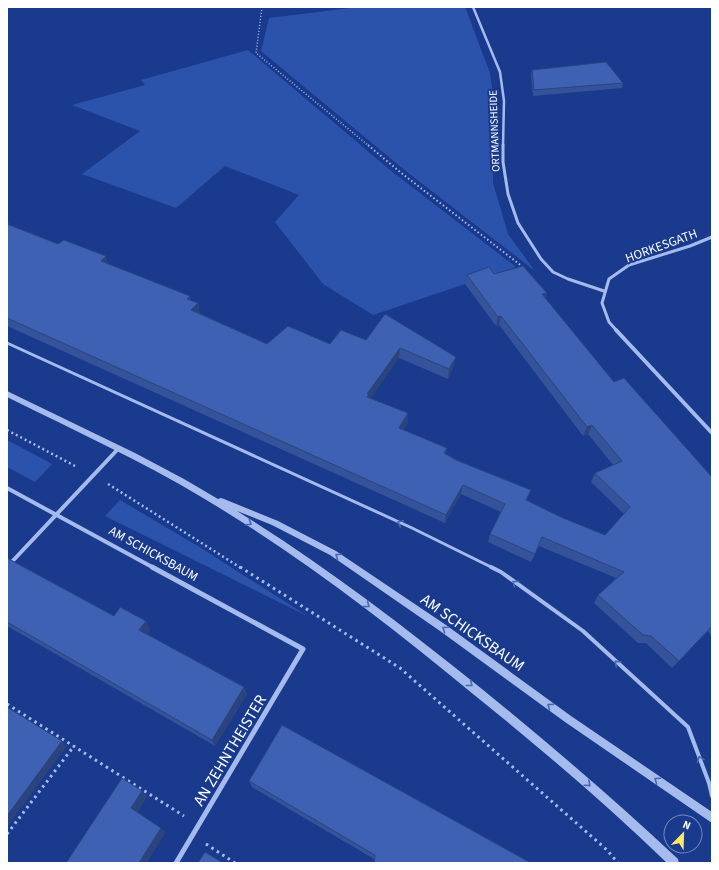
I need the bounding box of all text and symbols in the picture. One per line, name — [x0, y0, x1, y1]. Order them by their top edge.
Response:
street label: ORTMANNSHEIDE — [486, 90, 503, 172]
street label: HORKESGATH — [623, 225, 700, 267]
one-way arrow — [244, 518, 251, 525]
one-way arrow — [397, 519, 404, 527]
street label: AM SCHICKSBAUM — [106, 522, 201, 586]
one-way arrow — [335, 554, 342, 561]
one-way arrow — [513, 581, 520, 588]
street label: AM SCHICKSBAUM — [416, 589, 529, 677]
one-way arrow — [363, 600, 370, 607]
one-way arrow — [442, 626, 449, 634]
one-way arrow — [615, 660, 622, 667]
one-way arrow — [465, 680, 472, 687]
street label: AN ZEHNTHEISTER — [188, 691, 272, 810]
one-way arrow — [548, 704, 555, 711]
one-way arrow — [697, 756, 705, 763]
one-way arrow — [654, 777, 661, 785]
one-way arrow — [583, 779, 591, 786]
north arrow — [663, 814, 703, 854]
text: N — [680, 817, 693, 834]

